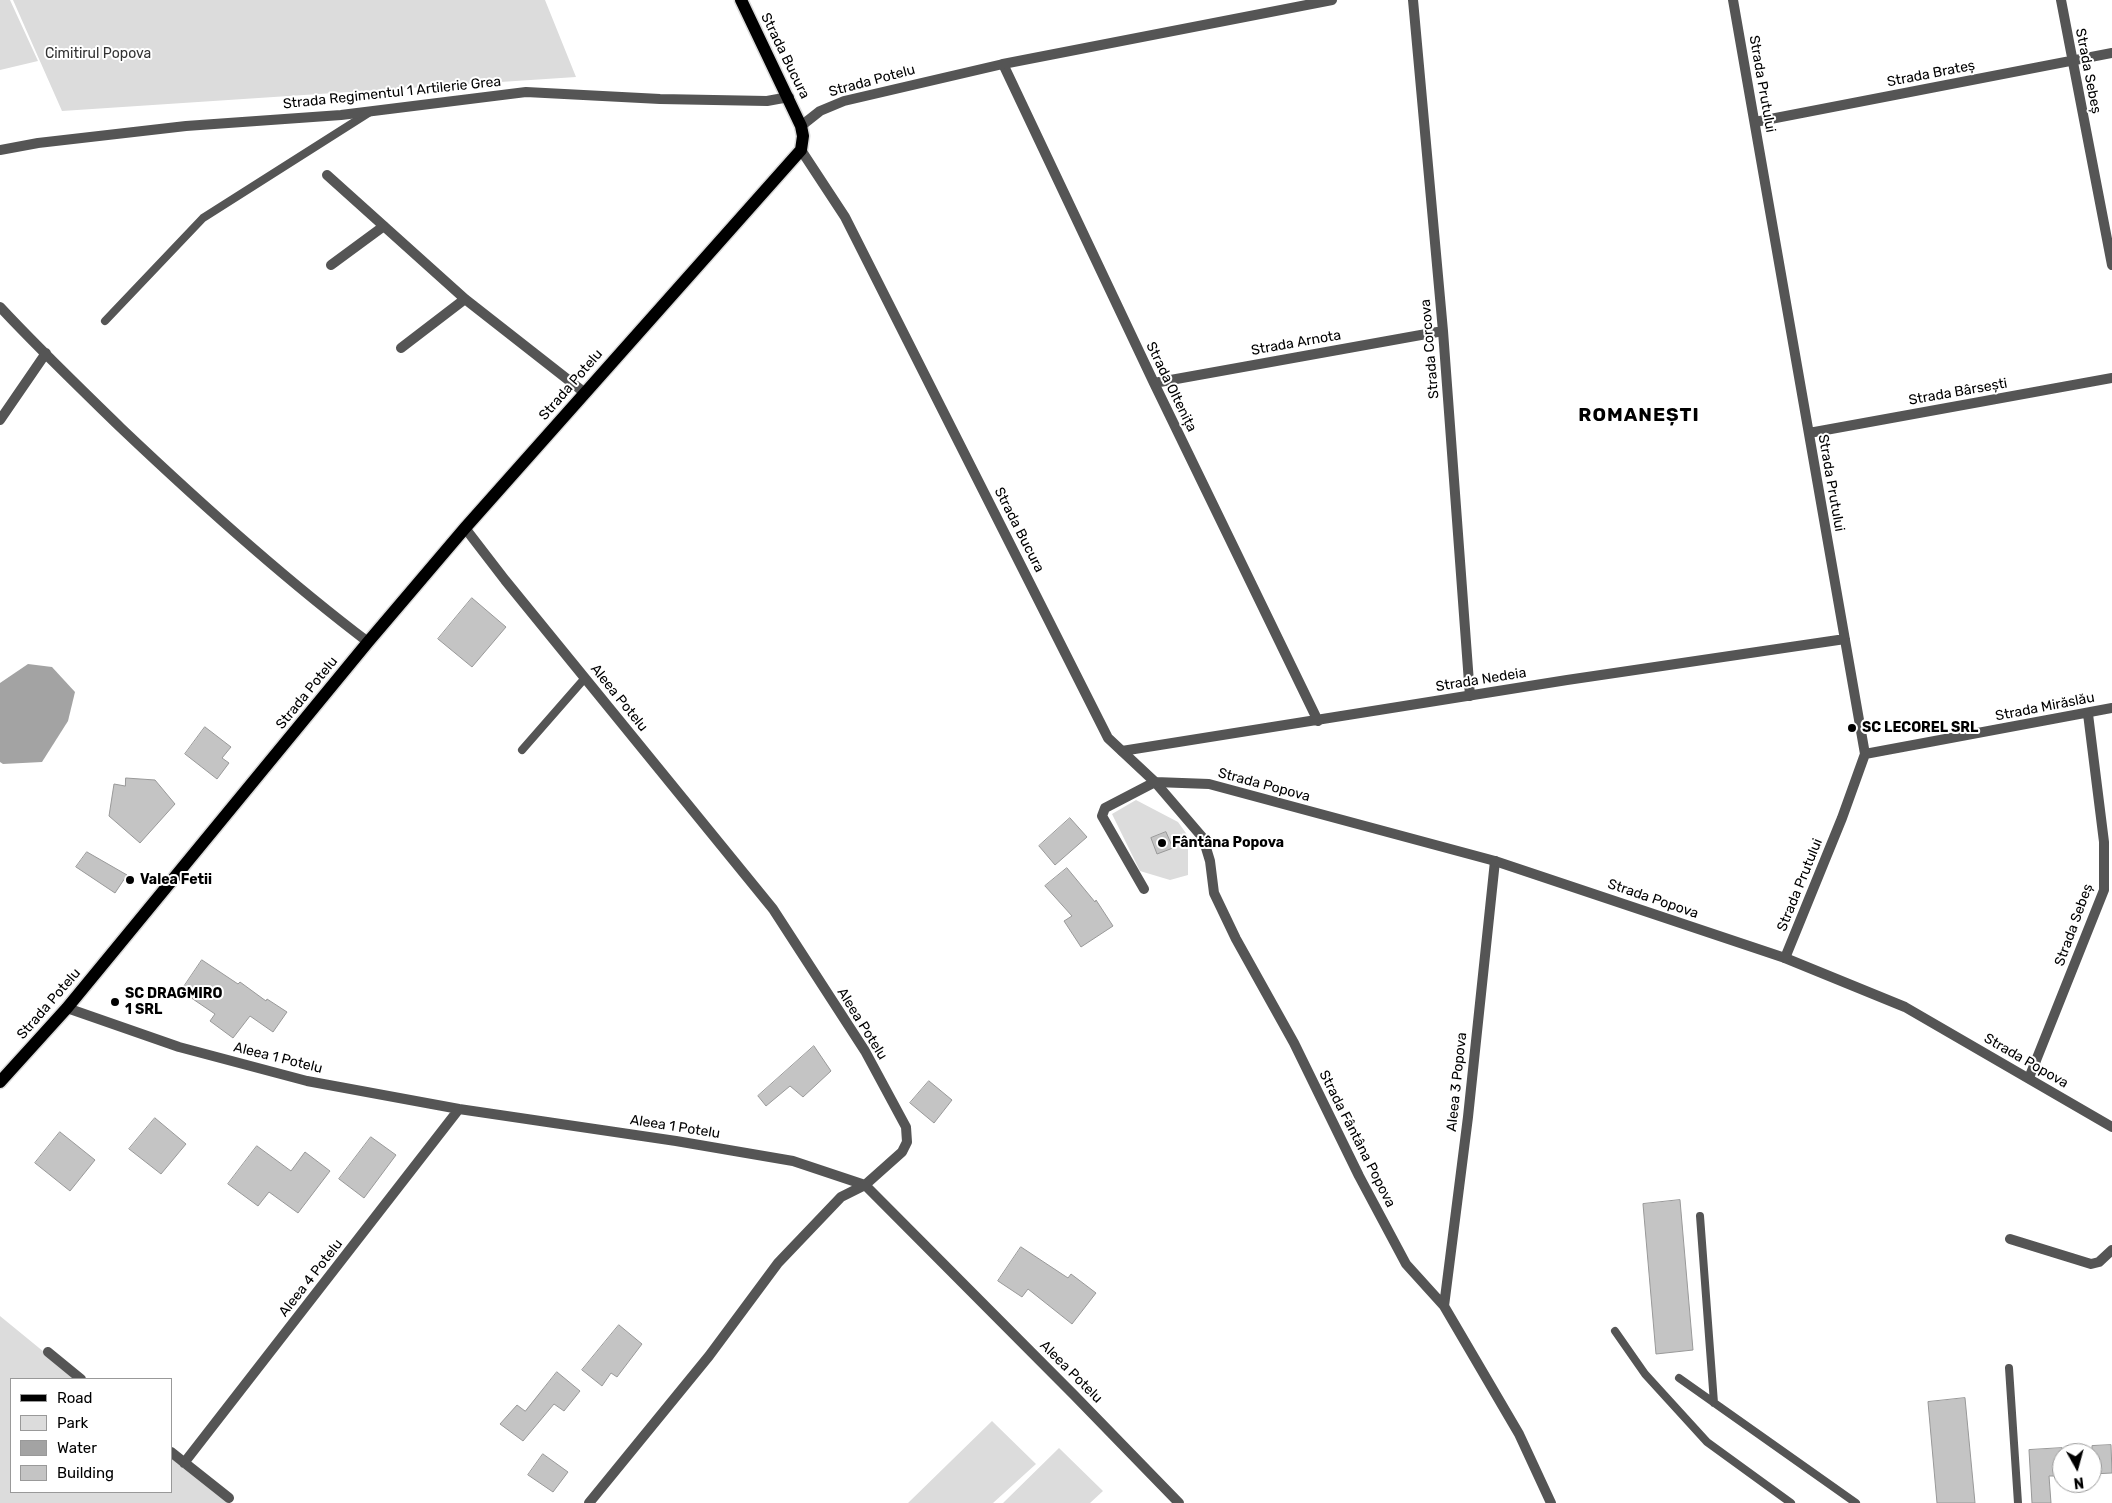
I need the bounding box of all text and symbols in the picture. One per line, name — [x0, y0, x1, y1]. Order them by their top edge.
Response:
street label: Strada Bucura — [757, 10, 813, 102]
street label: Strada Sebeș — [2072, 27, 2104, 115]
street label: Strada Prutului — [1745, 34, 1779, 134]
park label: Cimitirul Popova — [45, 46, 151, 62]
street label: Strada Brateș — [1886, 57, 1976, 91]
street label: Strada Potelu — [827, 61, 917, 101]
street label: Strada Regimentul 1 Artilerie Grea — [282, 73, 502, 113]
street label: Strada Corcova — [1417, 299, 1443, 399]
street label: Strada Arnota — [1250, 327, 1342, 359]
street label: Strada Oltenița — [1142, 339, 1200, 435]
street label: Strada Potelu — [536, 346, 606, 424]
street label: Strada Bârsești — [1907, 375, 2009, 409]
district label: ROMANEȘTI — [1577, 405, 1701, 427]
street label: Strada Prutului — [1814, 433, 1848, 533]
street label: Strada Bucura — [990, 485, 1048, 575]
street label: Strada Potelu — [273, 653, 341, 733]
street label: Aleea Potelu — [587, 661, 651, 735]
street label: Strada Nedeia — [1435, 665, 1527, 695]
street label: Strada Mirăslău — [1994, 689, 2096, 725]
place label: SC LECOREL SRL — [1862, 720, 1978, 736]
marker: SC LECOREL SRL — [1846, 722, 1858, 734]
street label: Strada Popova — [1216, 765, 1312, 805]
place label: Fântâna Popova — [1172, 835, 1284, 851]
street label: Strada Prutului — [1774, 836, 1826, 934]
marker: Fântâna Popova — [1156, 837, 1168, 849]
place label: Valea Fetii — [140, 872, 212, 888]
marker: Valea Fetii — [124, 874, 136, 886]
street label: Strada Popova — [1605, 876, 1701, 922]
street label: Strada Sebeș — [2051, 882, 2097, 968]
street label: Strada Potelu — [14, 965, 84, 1043]
street label: Aleea Potelu — [833, 985, 891, 1063]
place label: SC DRAGMIRO 1 SRL — [125, 986, 222, 1019]
marker: SC DRAGMIRO 1 SRL — [109, 996, 121, 1008]
street label: Strada Popova — [1981, 1030, 2071, 1092]
street label: Aleea 3 Popova — [1443, 1032, 1471, 1132]
street label: Aleea 1 Potelu — [232, 1039, 324, 1077]
street label: Strada Fântâna Popova — [1315, 1068, 1399, 1210]
street label: Aleea 1 Potelu — [629, 1112, 721, 1142]
street label: Aleea 4 Potelu — [276, 1236, 346, 1320]
street label: Aleea Potelu — [1036, 1337, 1106, 1407]
legend — [10, 1378, 172, 1493]
text: Road — [57, 1389, 93, 1407]
text: Park — [57, 1414, 88, 1432]
text: Water — [57, 1439, 97, 1457]
north arrow — [2052, 1443, 2102, 1493]
text: Building — [57, 1464, 114, 1482]
text: N — [2073, 1473, 2085, 1491]

